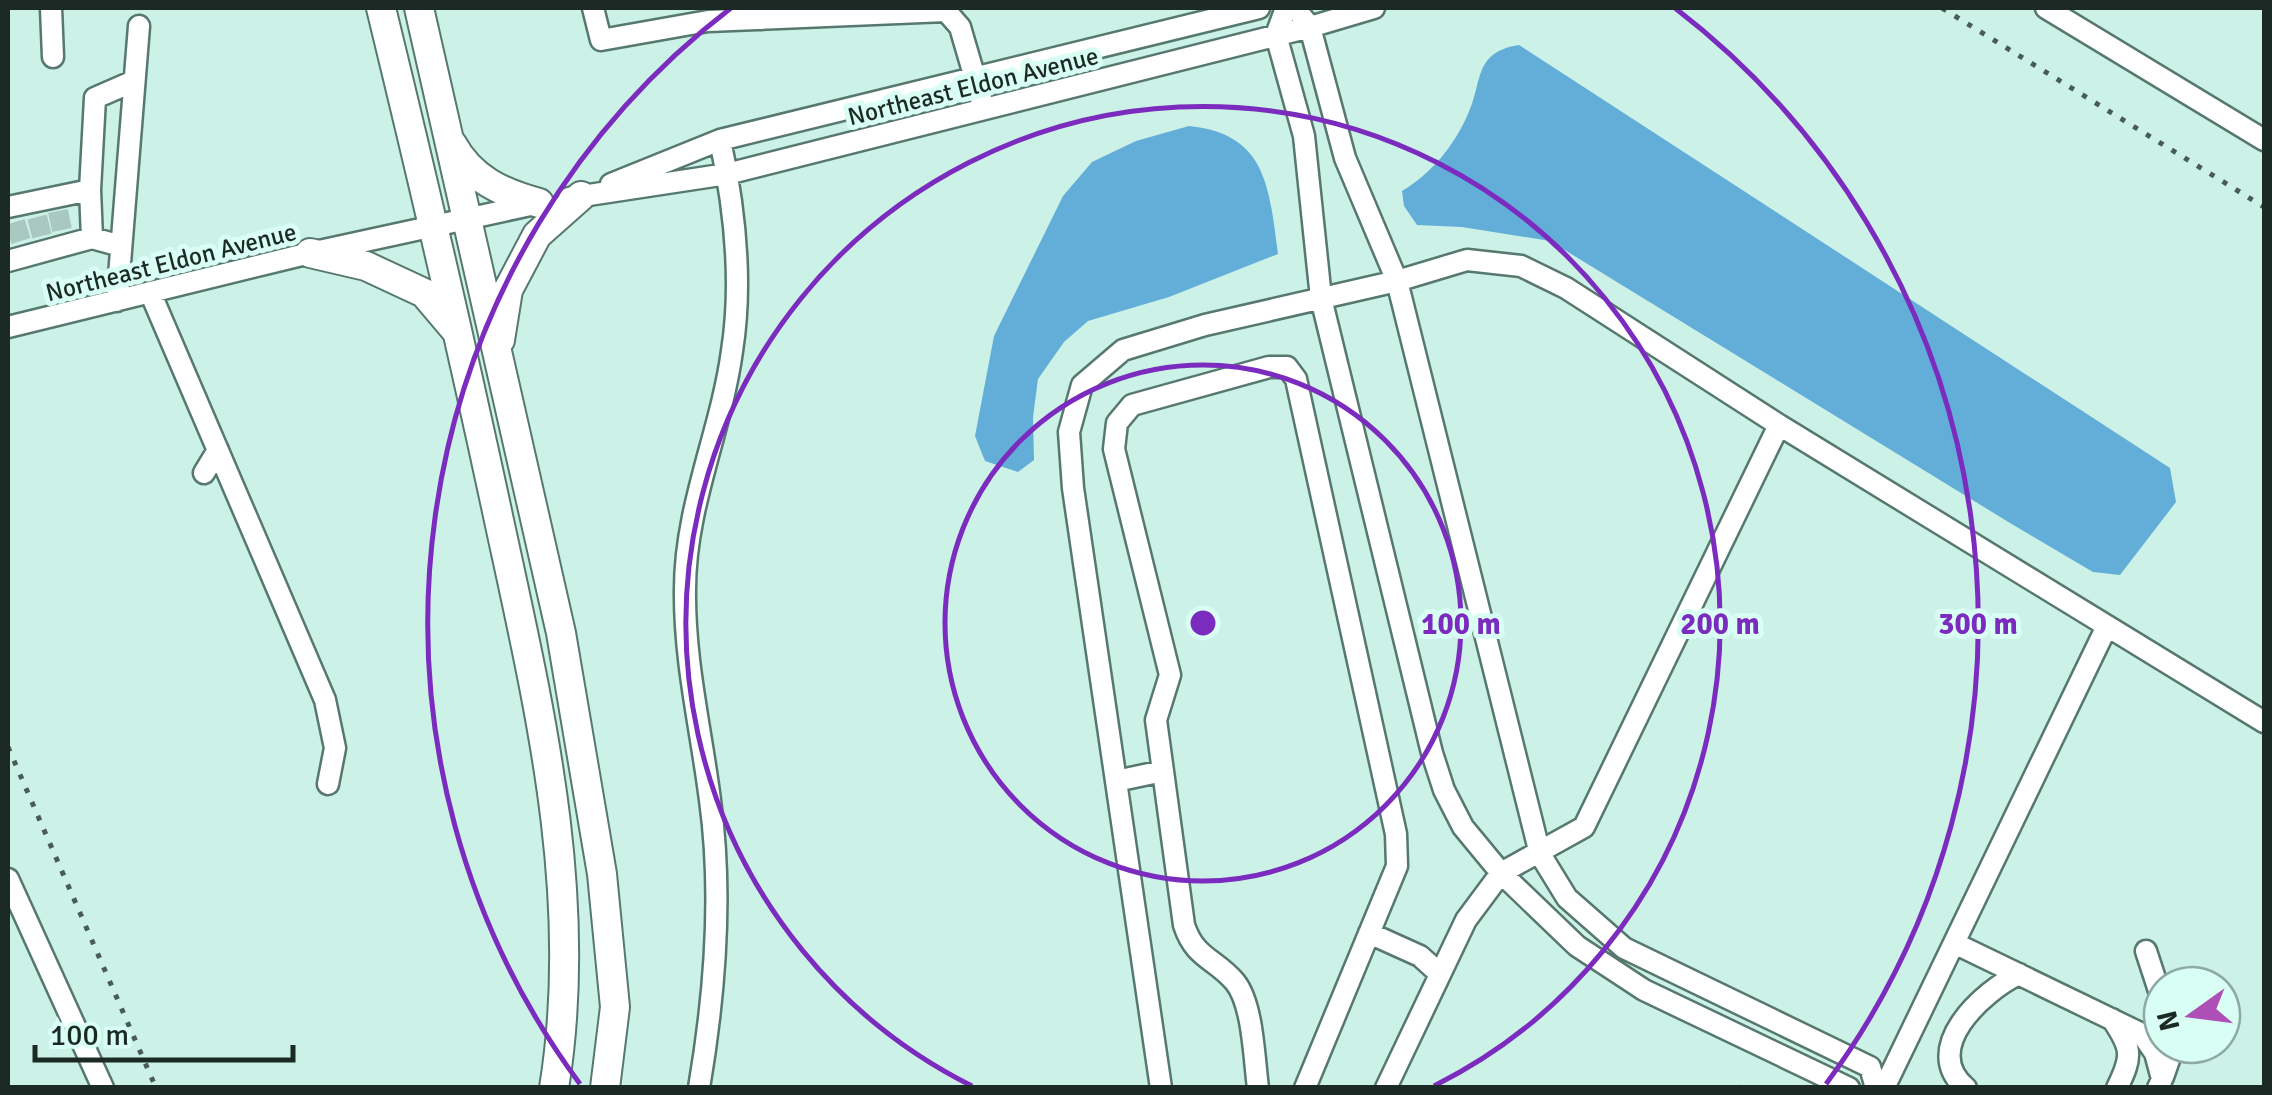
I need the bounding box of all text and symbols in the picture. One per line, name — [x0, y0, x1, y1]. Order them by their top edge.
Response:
street label: Northeast Eldon Avenue — [844, 40, 1102, 132]
street label: Northeast Eldon Avenue — [42, 216, 300, 308]
centre of rings — [1185, 605, 1221, 641]
text: 100 m — [1421, 606, 1501, 643]
text: 200 m — [1680, 606, 1760, 643]
text: 300 m — [1938, 606, 2018, 643]
north arrow — [2142, 965, 2242, 1065]
scale bar — [35, 1000, 292, 1062]
text: N — [2150, 1007, 2188, 1034]
text: 100 m — [50, 1017, 129, 1054]

